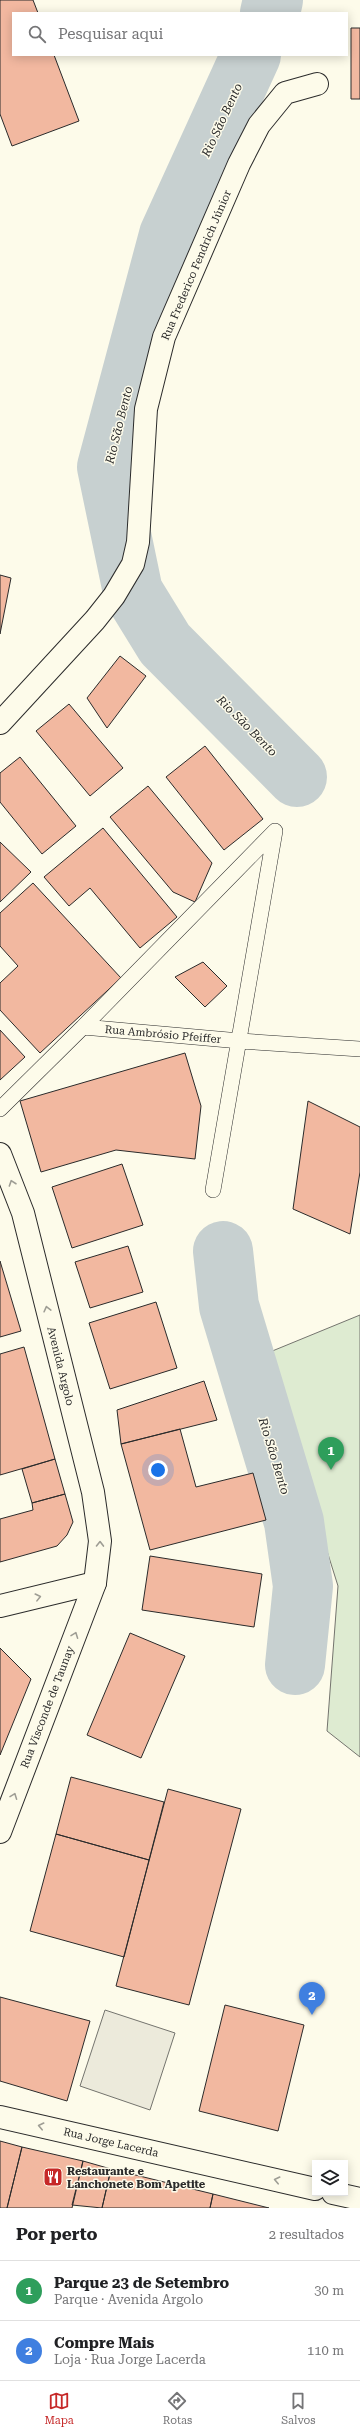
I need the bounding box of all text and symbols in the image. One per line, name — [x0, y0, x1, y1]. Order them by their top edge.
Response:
search box — [12, 12, 348, 56]
icon: search — [26, 23, 48, 45]
text: Pesquisar aqui — [58, 25, 163, 43]
water label: Rio São Bento — [198, 81, 245, 160]
street label: Rua Frederico Fendrich Júnior — [159, 188, 234, 342]
water label: Rio São Bento — [102, 385, 135, 466]
water label: Rio São Bento — [213, 692, 280, 759]
street label: Rua Ambrósio Pfeiffer — [104, 1023, 222, 1046]
one-way arrow — [9, 1180, 17, 1187]
one-way arrow — [43, 1305, 51, 1312]
street label: Avenida Argolo — [44, 1325, 77, 1407]
water label: Rio São Bento — [255, 1415, 292, 1496]
pin: 1 — [318, 1437, 344, 1470]
your location — [148, 1460, 168, 1480]
one-way arrow — [96, 1541, 104, 1547]
one-way arrow — [35, 1593, 41, 1601]
one-way arrow — [70, 1631, 78, 1638]
street label: Rua Visconde de Taunay — [18, 1644, 77, 1770]
one-way arrow — [9, 1792, 17, 1799]
pin: 2 — [299, 1982, 325, 2015]
one-way arrow — [38, 2123, 44, 2131]
street label: Rua Jorge Lacerda — [62, 2125, 160, 2160]
map controls — [312, 2160, 348, 2196]
button: layers — [312, 2160, 348, 2196]
place label: Restaurante e Lanchonete Bom Apetite — [67, 2165, 206, 2191]
restaurant icon: Restaurante e Lanchonete Bom Apetite — [42, 2166, 64, 2188]
one-way arrow — [274, 2177, 280, 2185]
text: Por perto — [16, 2224, 97, 2244]
text: 2 resultados — [269, 2227, 344, 2242]
text: Parque 23 de Setembro — [54, 2274, 229, 2292]
text: 1 — [25, 2283, 33, 2298]
text: 30 m — [314, 2283, 344, 2298]
text: Parque · Avenida Argolo — [54, 2292, 203, 2307]
text: Compre Mais — [54, 2334, 154, 2352]
text: 2 — [25, 2343, 33, 2358]
text: 110 m — [307, 2343, 344, 2358]
text: Loja · Rua Jorge Lacerda — [54, 2352, 206, 2367]
tab: Mapa — [44, 2390, 74, 2427]
tab: Rotas — [163, 2390, 192, 2427]
tab: Salvos — [281, 2390, 316, 2427]

